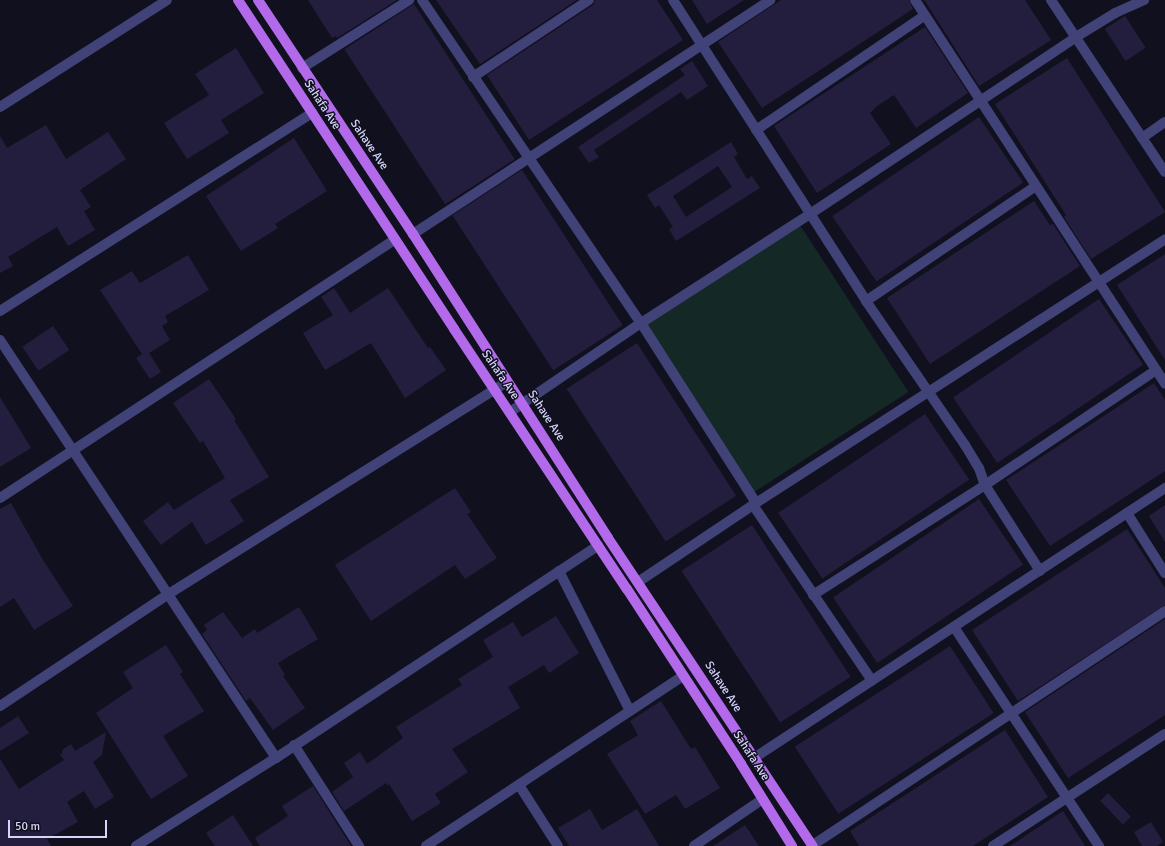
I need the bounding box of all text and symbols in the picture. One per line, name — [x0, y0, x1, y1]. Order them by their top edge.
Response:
street label: Sahafa Ave — [301, 77, 343, 133]
street label: Sahave Ave — [347, 117, 391, 173]
street label: Sahafa Ave — [478, 348, 522, 402]
street label: Sahave Ave — [524, 388, 568, 444]
street label: Sahave Ave — [701, 659, 745, 715]
street label: Sahafa Ave — [730, 728, 772, 784]
scale bar — [10, 812, 109, 838]
text: 50 m — [15, 819, 40, 834]

